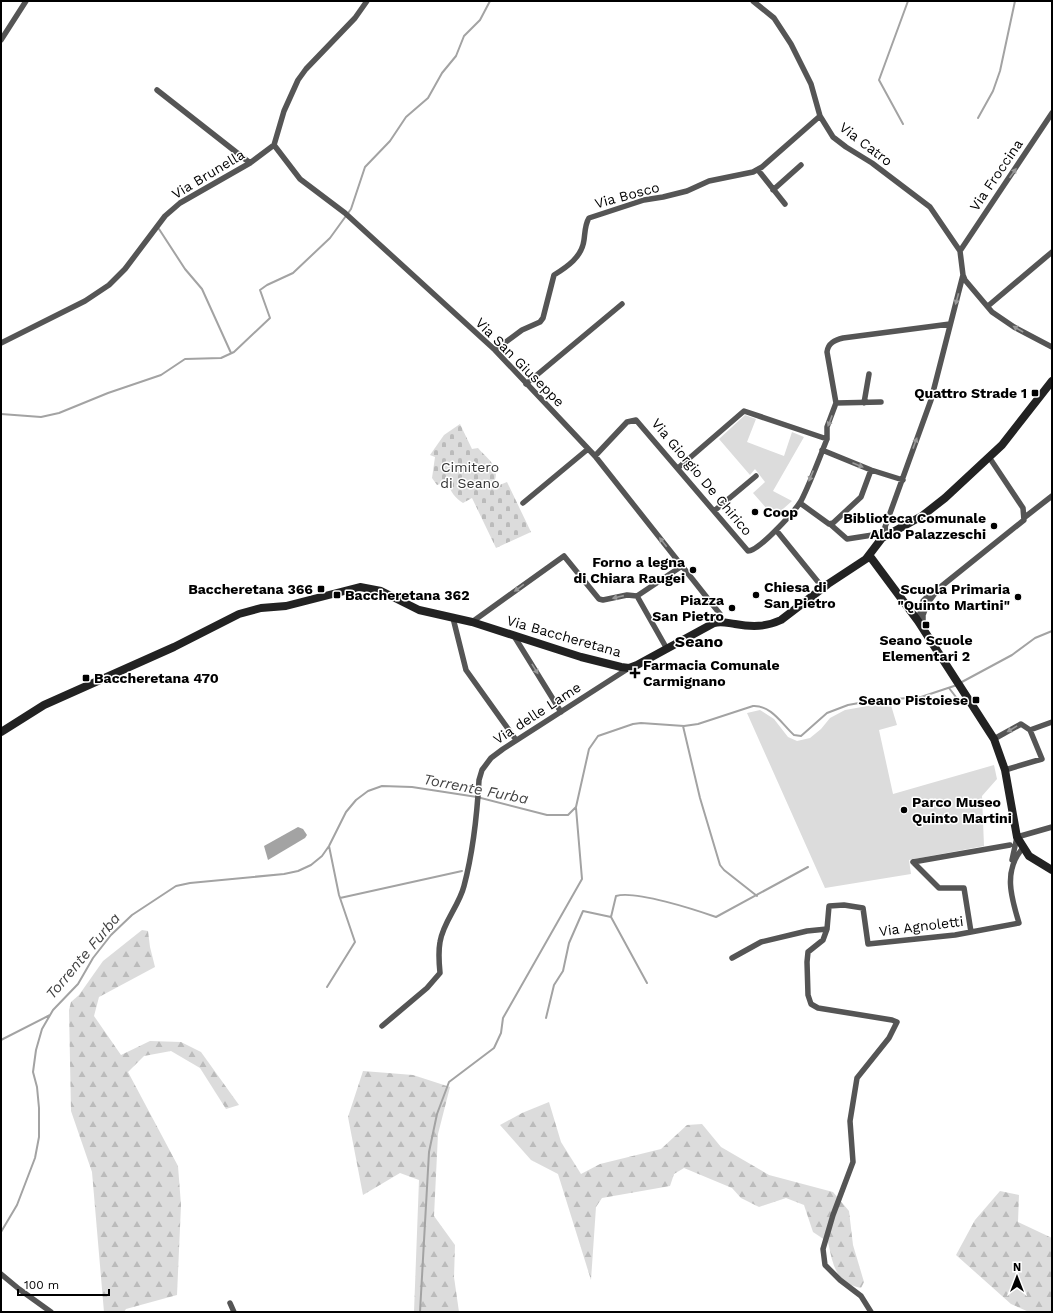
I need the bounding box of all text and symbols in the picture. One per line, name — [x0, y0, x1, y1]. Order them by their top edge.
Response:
street label: Via Catro — [836, 119, 896, 169]
street label: Via Froccina — [966, 136, 1026, 214]
street label: Via Brunella — [169, 146, 247, 202]
one-way arrow — [1009, 167, 1017, 178]
street label: Via Bosco — [593, 179, 661, 211]
one-way arrow — [953, 293, 959, 306]
street label: Via San Giuseppe — [472, 314, 568, 410]
one-way arrow — [1012, 325, 1024, 332]
place label: Quattro Strade 1 — [914, 385, 1027, 401]
marker: Quattro Strade 1 — [1030, 388, 1040, 398]
street label: Via Giorgio De Chirico — [648, 415, 756, 539]
one-way arrow — [826, 415, 832, 427]
one-way arrow — [912, 437, 918, 449]
park label: Cimitero di Seano — [440, 459, 500, 491]
one-way arrow — [853, 462, 864, 468]
one-way arrow — [808, 471, 814, 483]
place label: Coop — [763, 504, 798, 520]
marker: Coop — [750, 507, 760, 517]
place label: Biblioteca Comunale Aldo Palazzeschi — [843, 510, 986, 542]
marker: Biblioteca Comunale Aldo Palazzeschi — [989, 521, 999, 531]
one-way arrow — [658, 536, 667, 547]
place label: Forno a legna di Chiara Raugei — [573, 554, 686, 586]
marker: Forno a legna di Chiara Raugei — [688, 565, 698, 575]
place label: Chiesa di San Pietro — [764, 579, 836, 611]
place label: Baccheretana 366 — [188, 581, 313, 597]
place label: Scuola Primaria "Quinto Martini" — [897, 581, 1011, 613]
marker: Baccheretana 366 — [316, 584, 326, 594]
one-way arrow — [514, 584, 524, 592]
place label: Baccheretana 362 — [345, 587, 470, 603]
marker: Baccheretana 362 — [332, 590, 342, 600]
marker: Chiesa di San Pietro — [751, 590, 761, 600]
place label: Piazza San Pietro — [652, 592, 725, 624]
marker: Scuola Primaria "Quinto Martini" — [1013, 592, 1023, 602]
one-way arrow — [611, 594, 623, 600]
marker: Piazza San Pietro — [727, 603, 737, 613]
street label: Via Baccheretana — [505, 612, 623, 660]
marker: Seano Scuole Elementari 2 — [921, 620, 931, 630]
district label: Seano — [675, 632, 724, 651]
place label: Seano Scuole Elementari 2 — [879, 632, 973, 664]
place label: Farmacia Comunale Carmignano — [643, 657, 780, 689]
one-way arrow — [531, 663, 538, 675]
marker: Farmacia Comunale Carmignano — [630, 668, 640, 678]
place label: Baccheretana 470 — [94, 670, 219, 686]
marker: Baccheretana 470 — [81, 673, 91, 683]
street label: Via delle Lame — [490, 679, 584, 747]
place label: Seano Pistoiese — [859, 692, 968, 708]
marker: Seano Pistoiese — [971, 695, 981, 705]
one-way arrow — [1006, 725, 1018, 732]
water label: Torrente Furba — [422, 770, 530, 808]
place label: Parco Museo Quinto Martini — [912, 794, 1012, 826]
marker: Parco Museo Quinto Martini — [899, 805, 909, 815]
water label: Torrente Furba — [42, 909, 124, 1003]
street label: Via Agnoletti — [878, 913, 964, 939]
north arrow — [997, 1257, 1037, 1297]
text: N — [1013, 1261, 1021, 1274]
scale bar — [18, 1271, 109, 1297]
text: 100 m — [24, 1278, 59, 1292]

